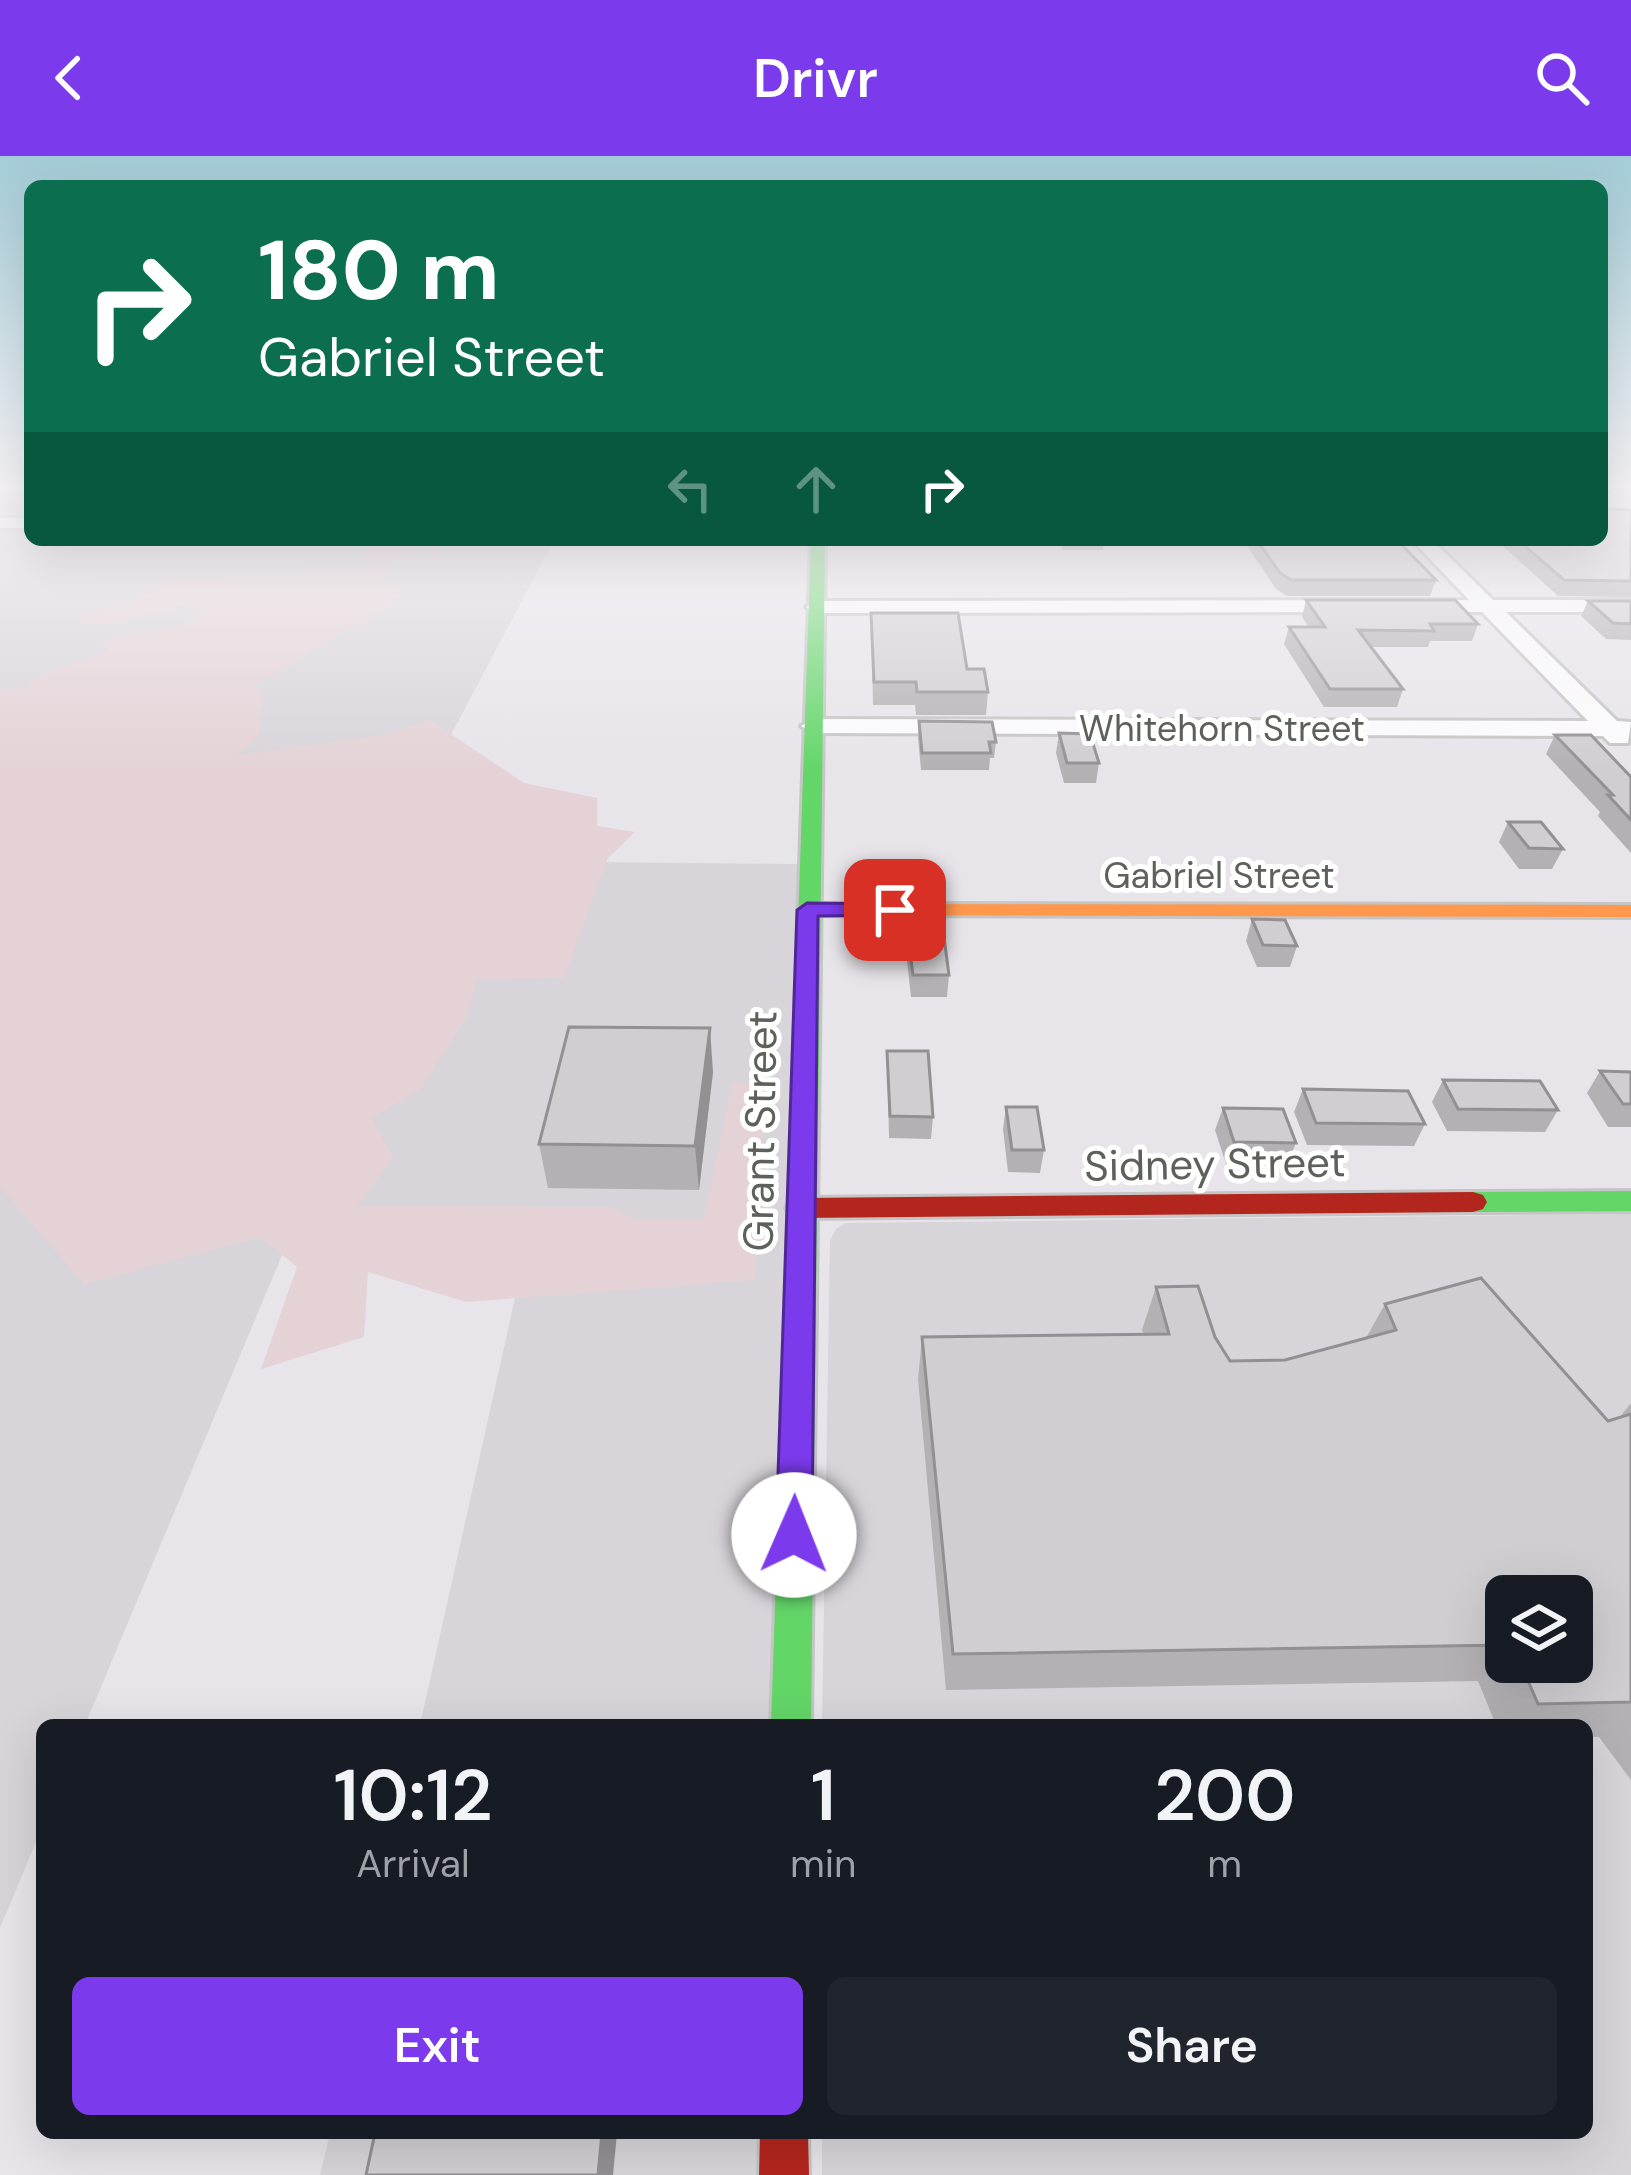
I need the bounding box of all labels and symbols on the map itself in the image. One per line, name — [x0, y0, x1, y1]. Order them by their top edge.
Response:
street label: Whitehorn Street — [1079, 705, 1365, 752]
street label: Gabriel Street — [1103, 852, 1335, 899]
pin — [844, 859, 946, 961]
street label: Grant Street — [730, 1010, 790, 1252]
street label: Sidney Street — [1084, 1134, 1346, 1194]
position arrow — [731, 1472, 857, 1598]

